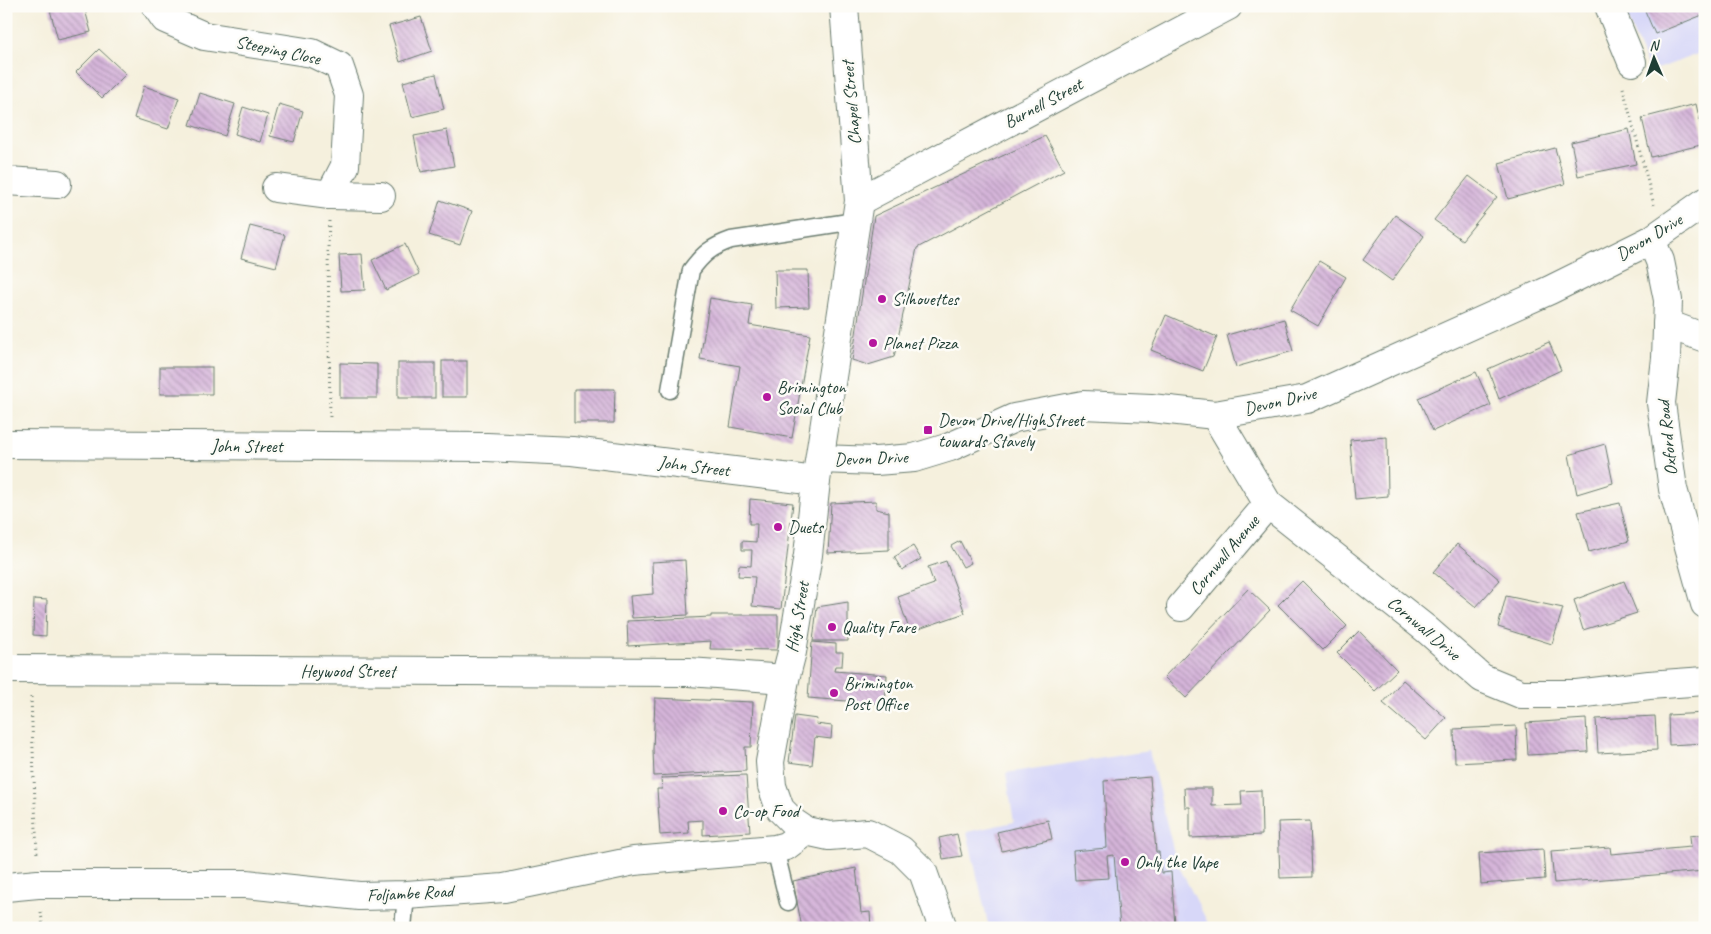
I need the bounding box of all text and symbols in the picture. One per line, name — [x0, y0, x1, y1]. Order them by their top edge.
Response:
street label: Steeping Close — [234, 30, 323, 70]
north arrow — [1628, 32, 1678, 82]
text: N — [1649, 37, 1661, 54]
street label: Chapel Street — [836, 57, 866, 146]
street label: Burnell Street — [1000, 72, 1088, 133]
street label: Devon Drive — [1612, 208, 1687, 265]
place label: Silhouettes — [892, 288, 960, 310]
marker: Silhouettes — [876, 293, 888, 305]
place label: Planet Pizza — [883, 332, 959, 354]
marker: Planet Pizza — [867, 337, 879, 349]
place label: Brimington Social Club — [777, 376, 846, 419]
street label: Devon Drive — [1242, 382, 1319, 420]
marker: Brimington Social Club — [761, 391, 773, 403]
street label: Oxford Road — [1652, 396, 1682, 477]
place label: Devon Drive/HighStreet towards Stavely — [938, 409, 1086, 452]
marker: Devon Drive/HighStreet towards Stavely — [922, 424, 934, 436]
street label: John Street — [210, 435, 285, 457]
street label: Devon Drive — [834, 446, 909, 470]
street label: John Street — [656, 451, 733, 482]
street label: Cornwall Avenue — [1184, 510, 1265, 599]
place label: Duets — [788, 516, 825, 538]
marker: Duets — [772, 521, 784, 533]
street label: High Street — [780, 578, 814, 654]
street label: Cornwall Drive — [1383, 591, 1466, 666]
place label: Quality Fare — [842, 616, 917, 638]
marker: Quality Fare — [826, 621, 838, 633]
street label: Heywood Street — [301, 660, 398, 682]
place label: Brimington Post Office — [844, 672, 913, 715]
marker: Brimington Post Office — [828, 687, 840, 699]
place label: Co-op Food — [733, 800, 802, 822]
marker: Co-op Food — [717, 805, 729, 817]
place label: Only the Vape — [1135, 851, 1219, 873]
marker: Only the Vape — [1119, 856, 1131, 868]
street label: Foljambe Road — [366, 880, 457, 906]

